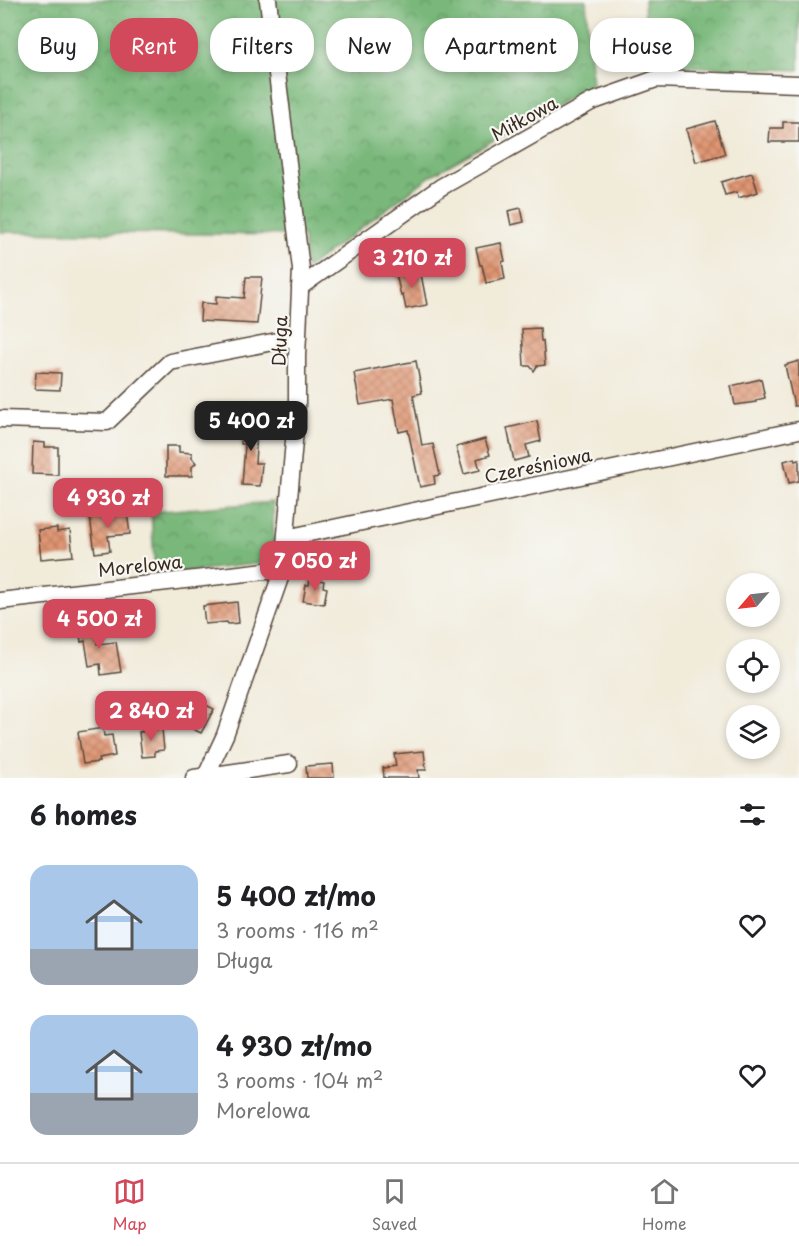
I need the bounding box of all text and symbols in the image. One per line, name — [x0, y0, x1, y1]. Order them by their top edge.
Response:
chip: Buy — [18, 18, 98, 72]
chip: Rent — [110, 18, 198, 72]
chip: Filters — [210, 18, 314, 72]
chip: New — [326, 18, 412, 72]
chip: Apartment — [424, 18, 578, 72]
chip: House — [590, 18, 694, 72]
street label: Miłkowa — [486, 88, 563, 147]
pin: 3 210 zł — [350, 238, 474, 289]
text: 3 210 zł — [373, 242, 451, 272]
street label: Długa — [265, 314, 293, 367]
pin: 5 400 zł — [189, 401, 313, 452]
text: 5 400 zł — [208, 405, 294, 435]
street label: Czereśniowa — [482, 440, 595, 490]
pin: 4 930 zł — [46, 478, 170, 529]
text: 4 930 zł — [67, 482, 149, 512]
pin: 7 050 zł — [253, 541, 377, 592]
text: 7 050 zł — [274, 545, 356, 575]
street label: Morelowa — [97, 547, 184, 583]
north arrow — [726, 573, 780, 627]
map controls — [726, 573, 780, 759]
pin: 4 500 zł — [37, 599, 161, 650]
text: 4 500 zł — [57, 603, 141, 633]
button: locate — [726, 639, 780, 693]
pin: 2 840 zł — [89, 691, 213, 742]
text: 2 840 zł — [109, 695, 193, 725]
button: layers — [726, 705, 780, 759]
text: 6 homes — [30, 795, 137, 834]
icon: filters — [736, 798, 769, 831]
text: 5 400 zł/mo — [216, 876, 376, 915]
icon: home — [78, 889, 150, 961]
icon: heart — [736, 909, 769, 942]
text: 3 rooms · 116 m² — [216, 915, 379, 945]
text: Długa — [216, 945, 272, 975]
text: 4 930 zł/mo — [216, 1026, 372, 1065]
icon: home — [78, 1039, 150, 1111]
icon: heart — [736, 1059, 769, 1092]
text: 3 rooms · 104 m² — [216, 1065, 383, 1095]
text: Morelowa — [216, 1095, 310, 1125]
tab: Map — [112, 1175, 147, 1235]
tab: Saved — [372, 1175, 417, 1235]
tab: Home — [642, 1175, 687, 1235]

